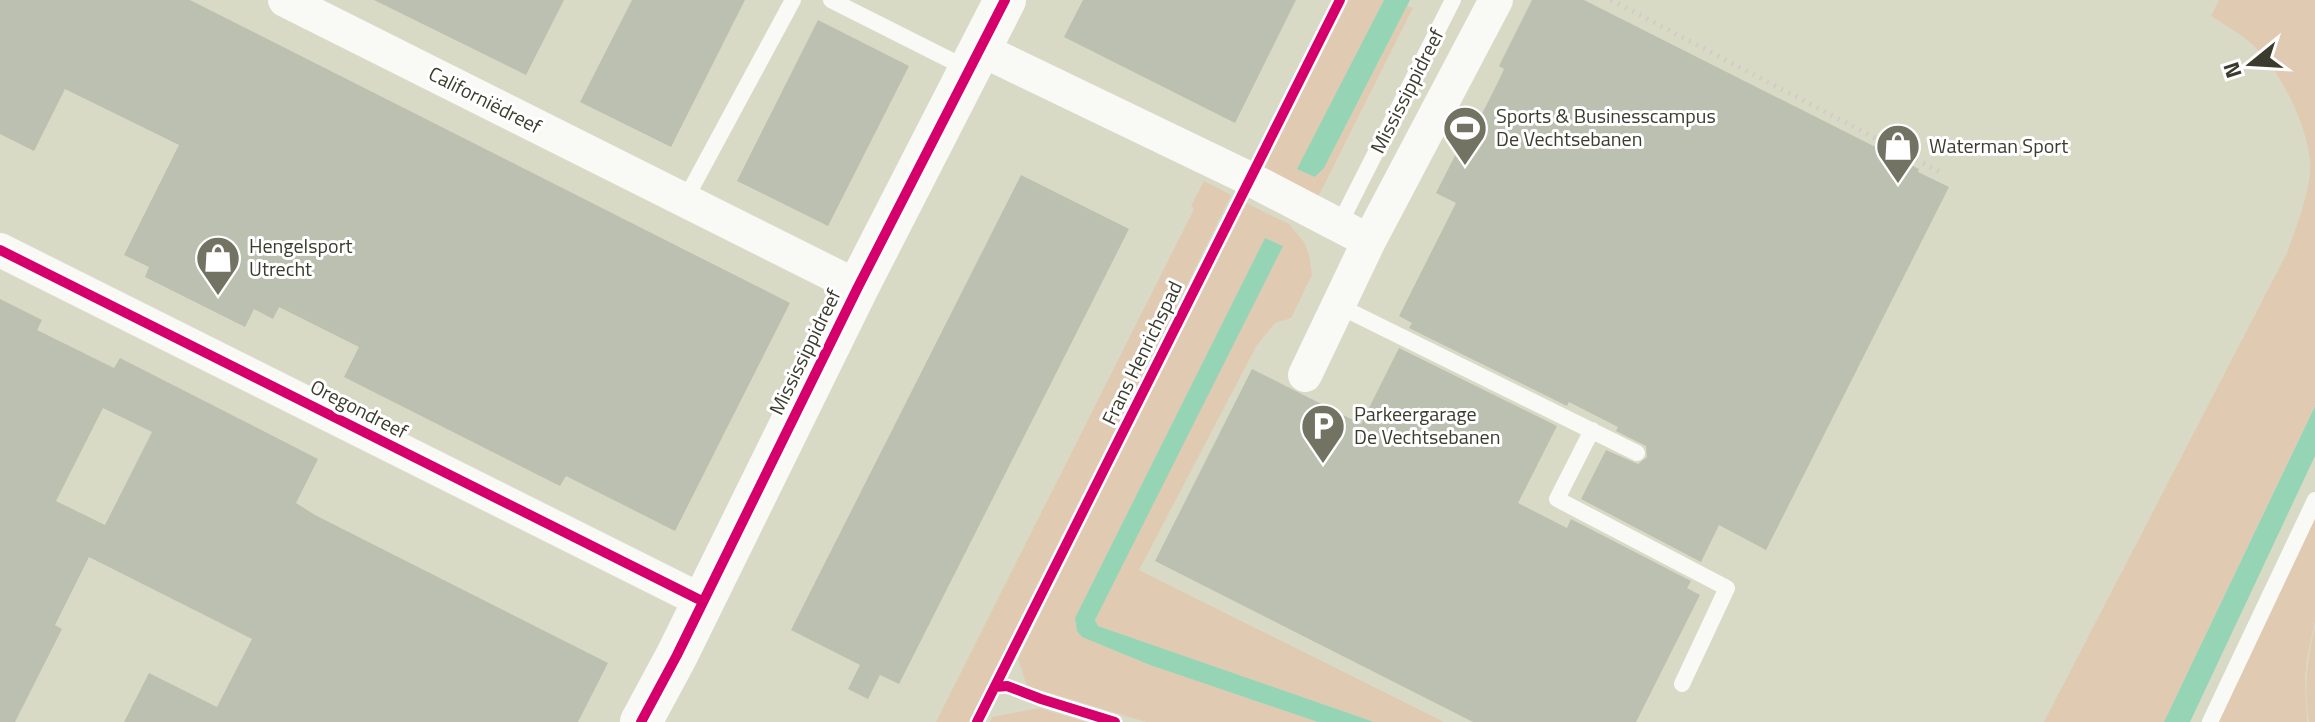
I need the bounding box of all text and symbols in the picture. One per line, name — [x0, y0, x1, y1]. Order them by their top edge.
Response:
street label: Mississippidreef — [1362, 22, 1452, 159]
north arrow — [2211, 24, 2291, 104]
street label: Californiëdreef — [423, 58, 547, 141]
text: N — [2213, 58, 2251, 83]
place label: Sports & Businesscampus De Vechtsebanen — [1496, 100, 1716, 154]
sports icon: Sports & Businesscampus De Vechtsebanen — [1441, 104, 1489, 167]
shop icon: Waterman Sport — [1874, 122, 1922, 185]
place label: Waterman Sport — [1929, 130, 2068, 161]
place label: Hengelsport Utrecht — [249, 230, 353, 284]
shop icon: Hengelsport Utrecht — [194, 234, 242, 297]
street label: Frans Henrichspad — [1093, 275, 1190, 430]
street label: Mississippidreef — [761, 283, 849, 420]
street label: Oregondreef — [305, 371, 414, 447]
place label: Parkeergarage De Vechtsebanen — [1354, 398, 1500, 452]
parking icon: Parkeergarage De Vechtsebanen — [1299, 402, 1347, 465]

